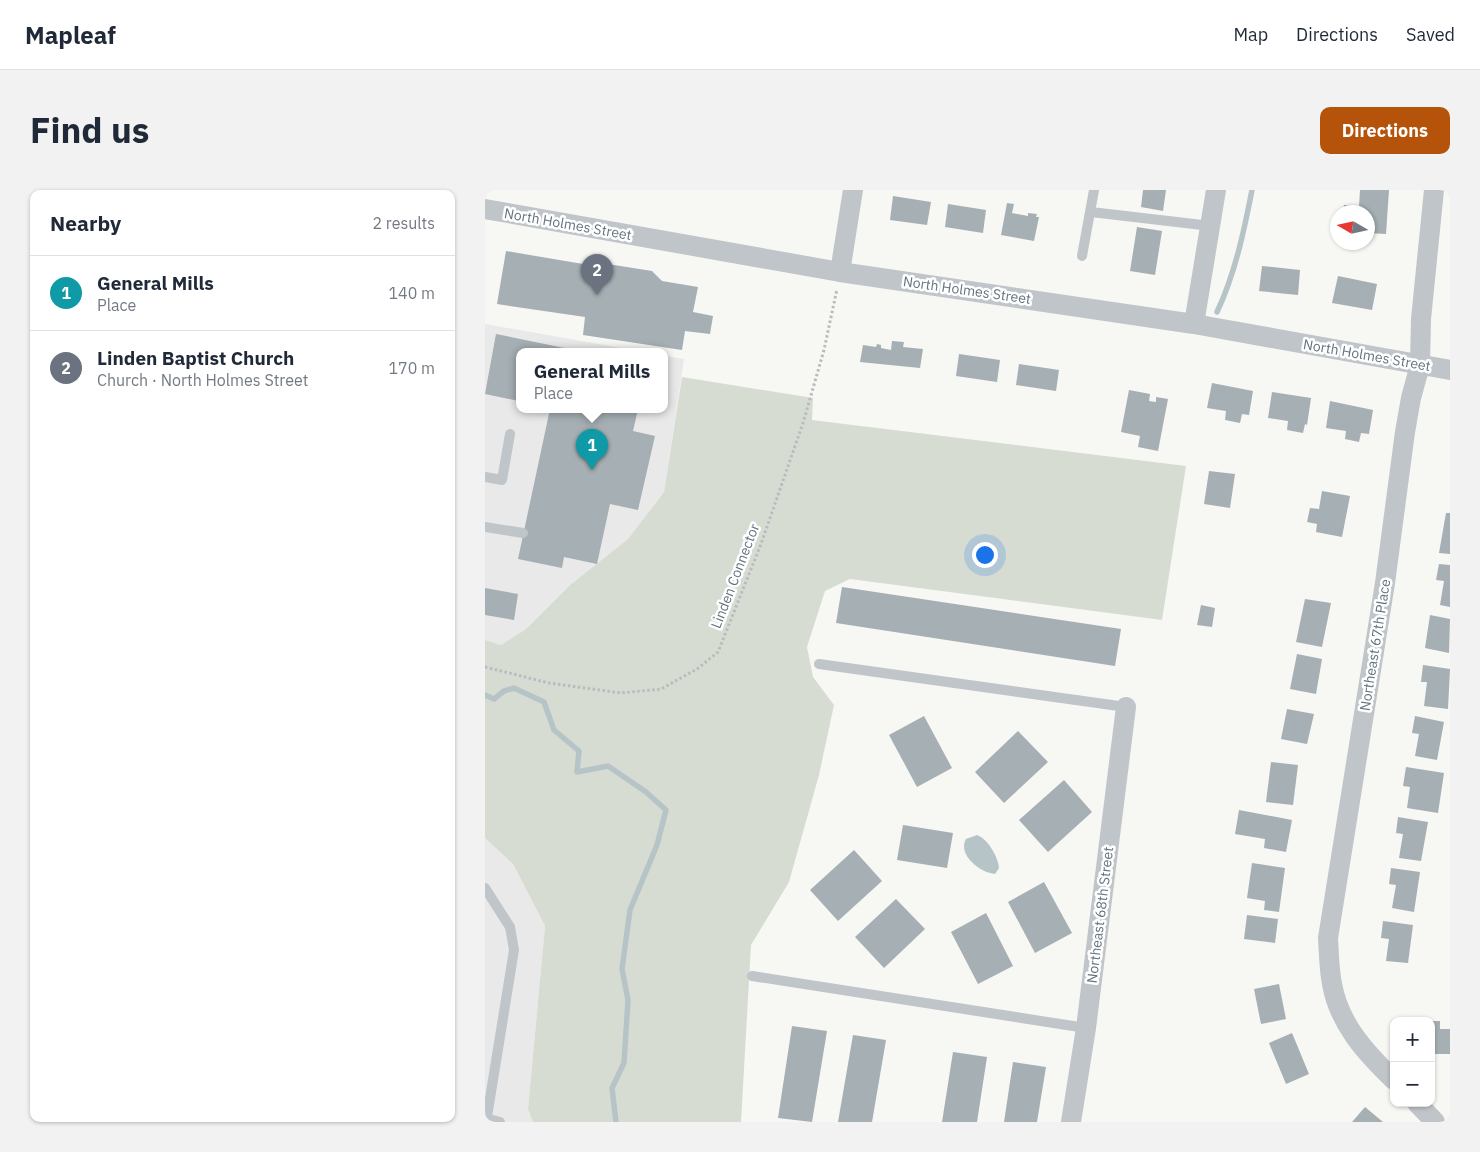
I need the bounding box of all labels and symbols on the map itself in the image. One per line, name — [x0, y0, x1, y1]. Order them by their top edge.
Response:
street label: North Holmes Street — [503, 204, 633, 244]
north arrow — [1330, 205, 1375, 250]
pin: 2 — [581, 254, 613, 295]
street label: North Holmes Street — [902, 272, 1032, 308]
street label: North Holmes Street — [1302, 335, 1432, 375]
pin: 1 — [576, 429, 608, 470]
street label: Linden Connector — [707, 521, 763, 631]
your location — [972, 542, 998, 568]
street label: Northeast 67th Place — [1356, 577, 1394, 712]
street label: Northeast 68th Street — [1083, 846, 1117, 984]

